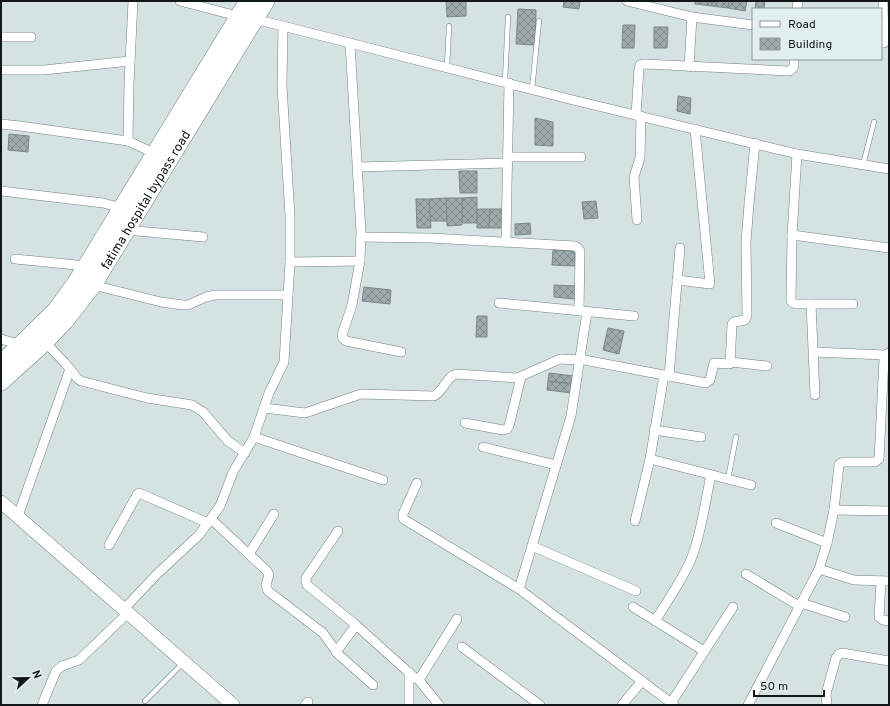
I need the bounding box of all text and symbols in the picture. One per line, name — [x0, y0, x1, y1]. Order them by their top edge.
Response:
legend — [752, 8, 882, 60]
text: Road — [788, 17, 816, 33]
text: Building — [788, 37, 832, 53]
street label: fatima hospital bypass road — [98, 128, 195, 273]
north arrow — [8, 658, 48, 698]
text: N — [28, 668, 44, 681]
scale bar — [754, 672, 824, 698]
text: 50 m — [760, 679, 788, 695]

